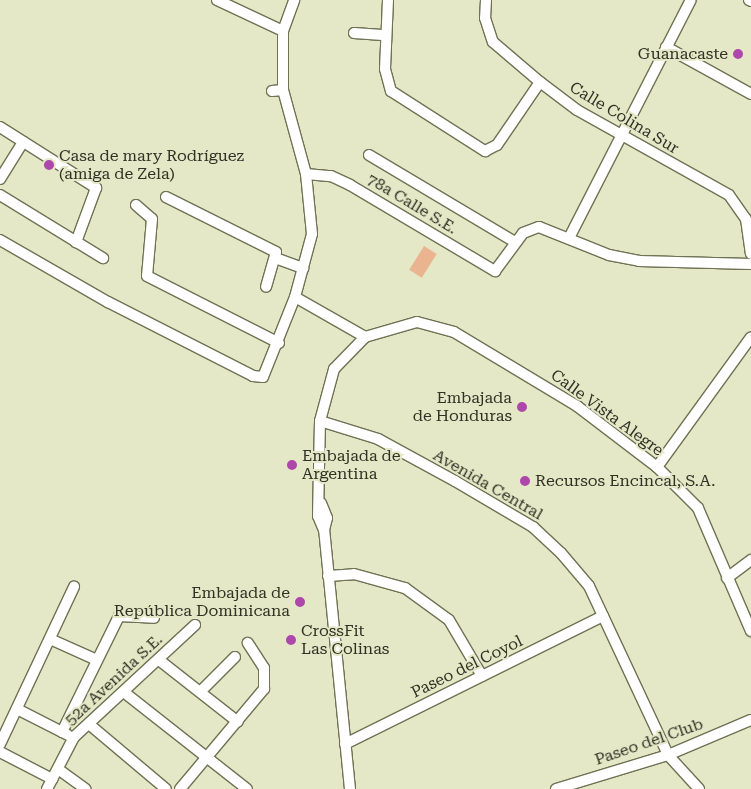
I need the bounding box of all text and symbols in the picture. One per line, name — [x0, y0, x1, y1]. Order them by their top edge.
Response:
place label: Guanacaste — [638, 44, 728, 64]
marker: Guanacaste — [732, 48, 744, 60]
street label: Calle Colina Sur — [566, 78, 682, 158]
place label: Casa de mary Rodríguez (amiga de Zela) — [59, 146, 244, 184]
marker: Casa de mary Rodríguez (amiga de Zela) — [43, 159, 55, 171]
street label: 78a Calle S.E. — [363, 170, 461, 238]
street label: Calle Vista Alegre — [547, 366, 667, 460]
place label: Embajada de Honduras — [413, 388, 512, 426]
marker: Embajada de Honduras — [516, 401, 528, 413]
place label: Embajada de Argentina — [302, 446, 401, 484]
street label: Avenida Central — [430, 446, 546, 524]
marker: Embajada de Argentina — [286, 459, 298, 471]
place label: Recursos Encincal, S.A. — [535, 471, 715, 491]
marker: Recursos Encincal, S.A. — [519, 475, 531, 487]
place label: Embajada de República Dominicana — [114, 583, 290, 621]
marker: Embajada de República Dominicana — [294, 596, 306, 608]
place label: CrossFit Las Colinas — [301, 621, 389, 659]
street label: 52a Avenida S.E. — [62, 630, 166, 730]
street label: Paseo del Coyol — [408, 632, 526, 702]
marker: CrossFit Las Colinas — [285, 634, 297, 646]
street label: Paseo del Club — [592, 714, 706, 770]

